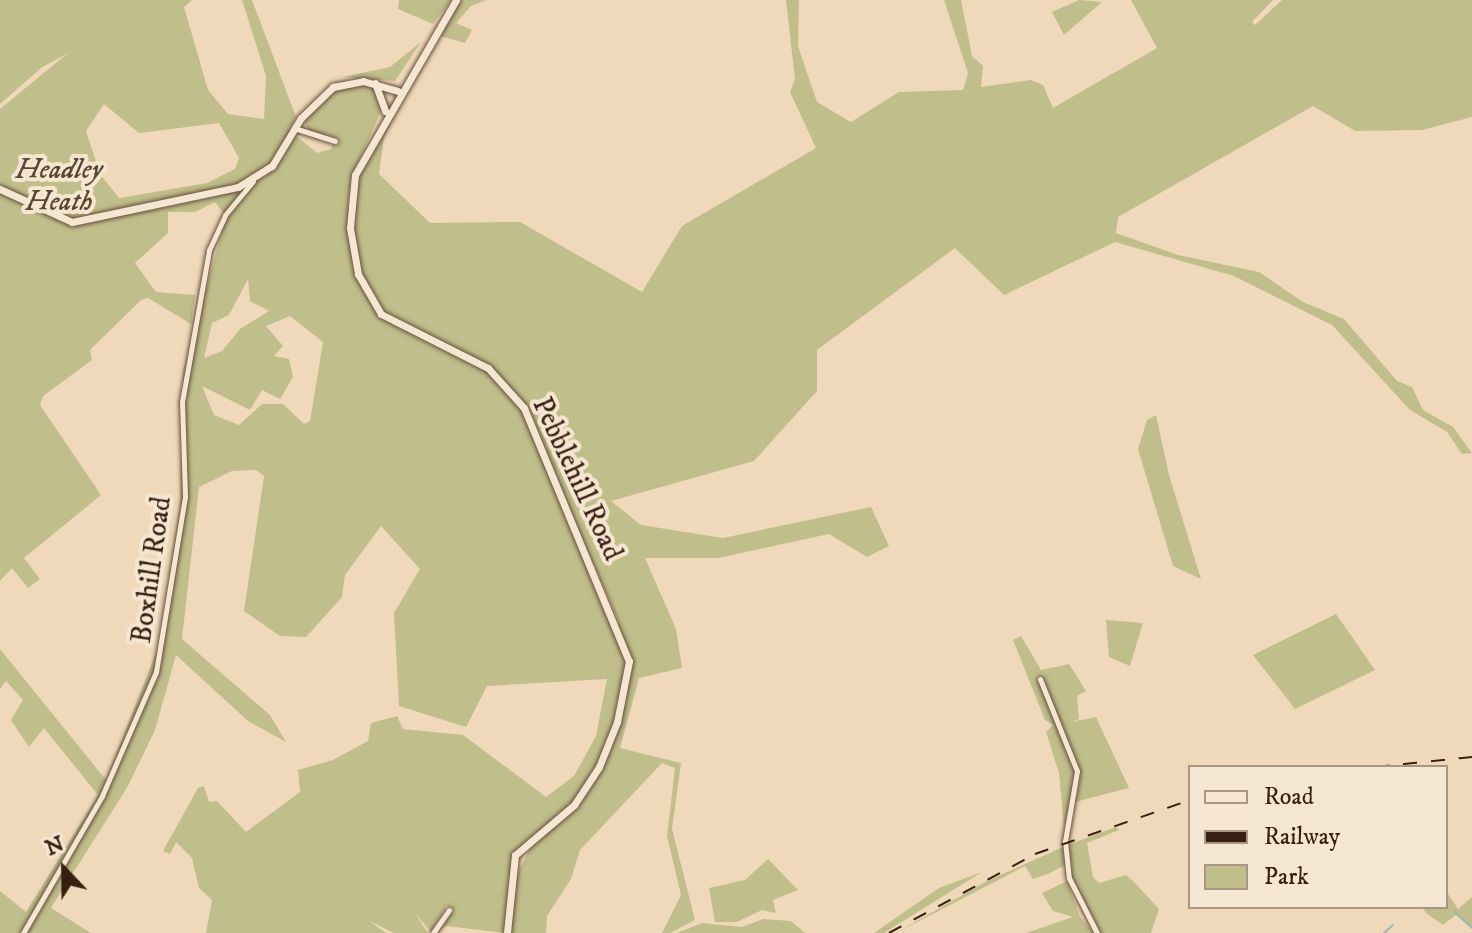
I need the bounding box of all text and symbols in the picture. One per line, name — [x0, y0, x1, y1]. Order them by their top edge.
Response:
park label: Headley Heath — [15, 153, 103, 219]
street label: Pebblehill Road — [525, 392, 629, 566]
street label: Boxhill Road — [125, 494, 179, 646]
legend — [1188, 765, 1448, 909]
text: Road — [1264, 782, 1314, 812]
text: Railway — [1264, 822, 1340, 852]
north arrow — [24, 829, 104, 909]
text: N — [41, 830, 68, 862]
text: Park — [1264, 862, 1309, 892]

